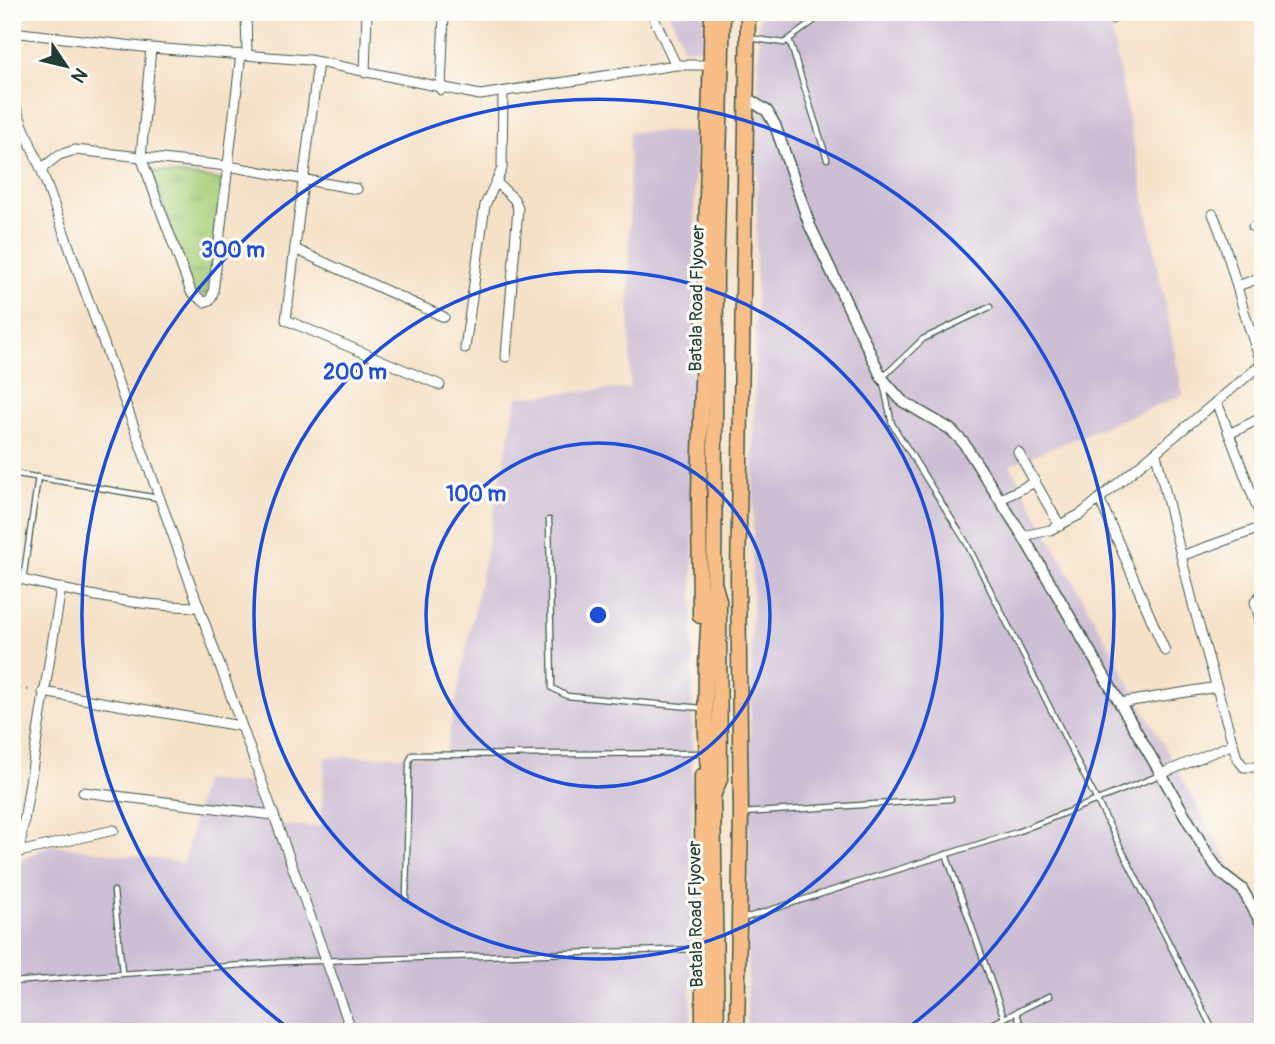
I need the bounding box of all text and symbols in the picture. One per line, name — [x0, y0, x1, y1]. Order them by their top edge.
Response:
north arrow — [32, 32, 102, 102]
text: N — [66, 63, 93, 87]
street label: Batala Road Flyover — [684, 224, 710, 372]
text: 300 m — [201, 237, 265, 264]
text: 200 m — [323, 359, 387, 386]
text: 100 m — [446, 481, 506, 508]
centre of rings — [586, 603, 610, 627]
street label: Batala Road Flyover — [683, 840, 709, 988]

